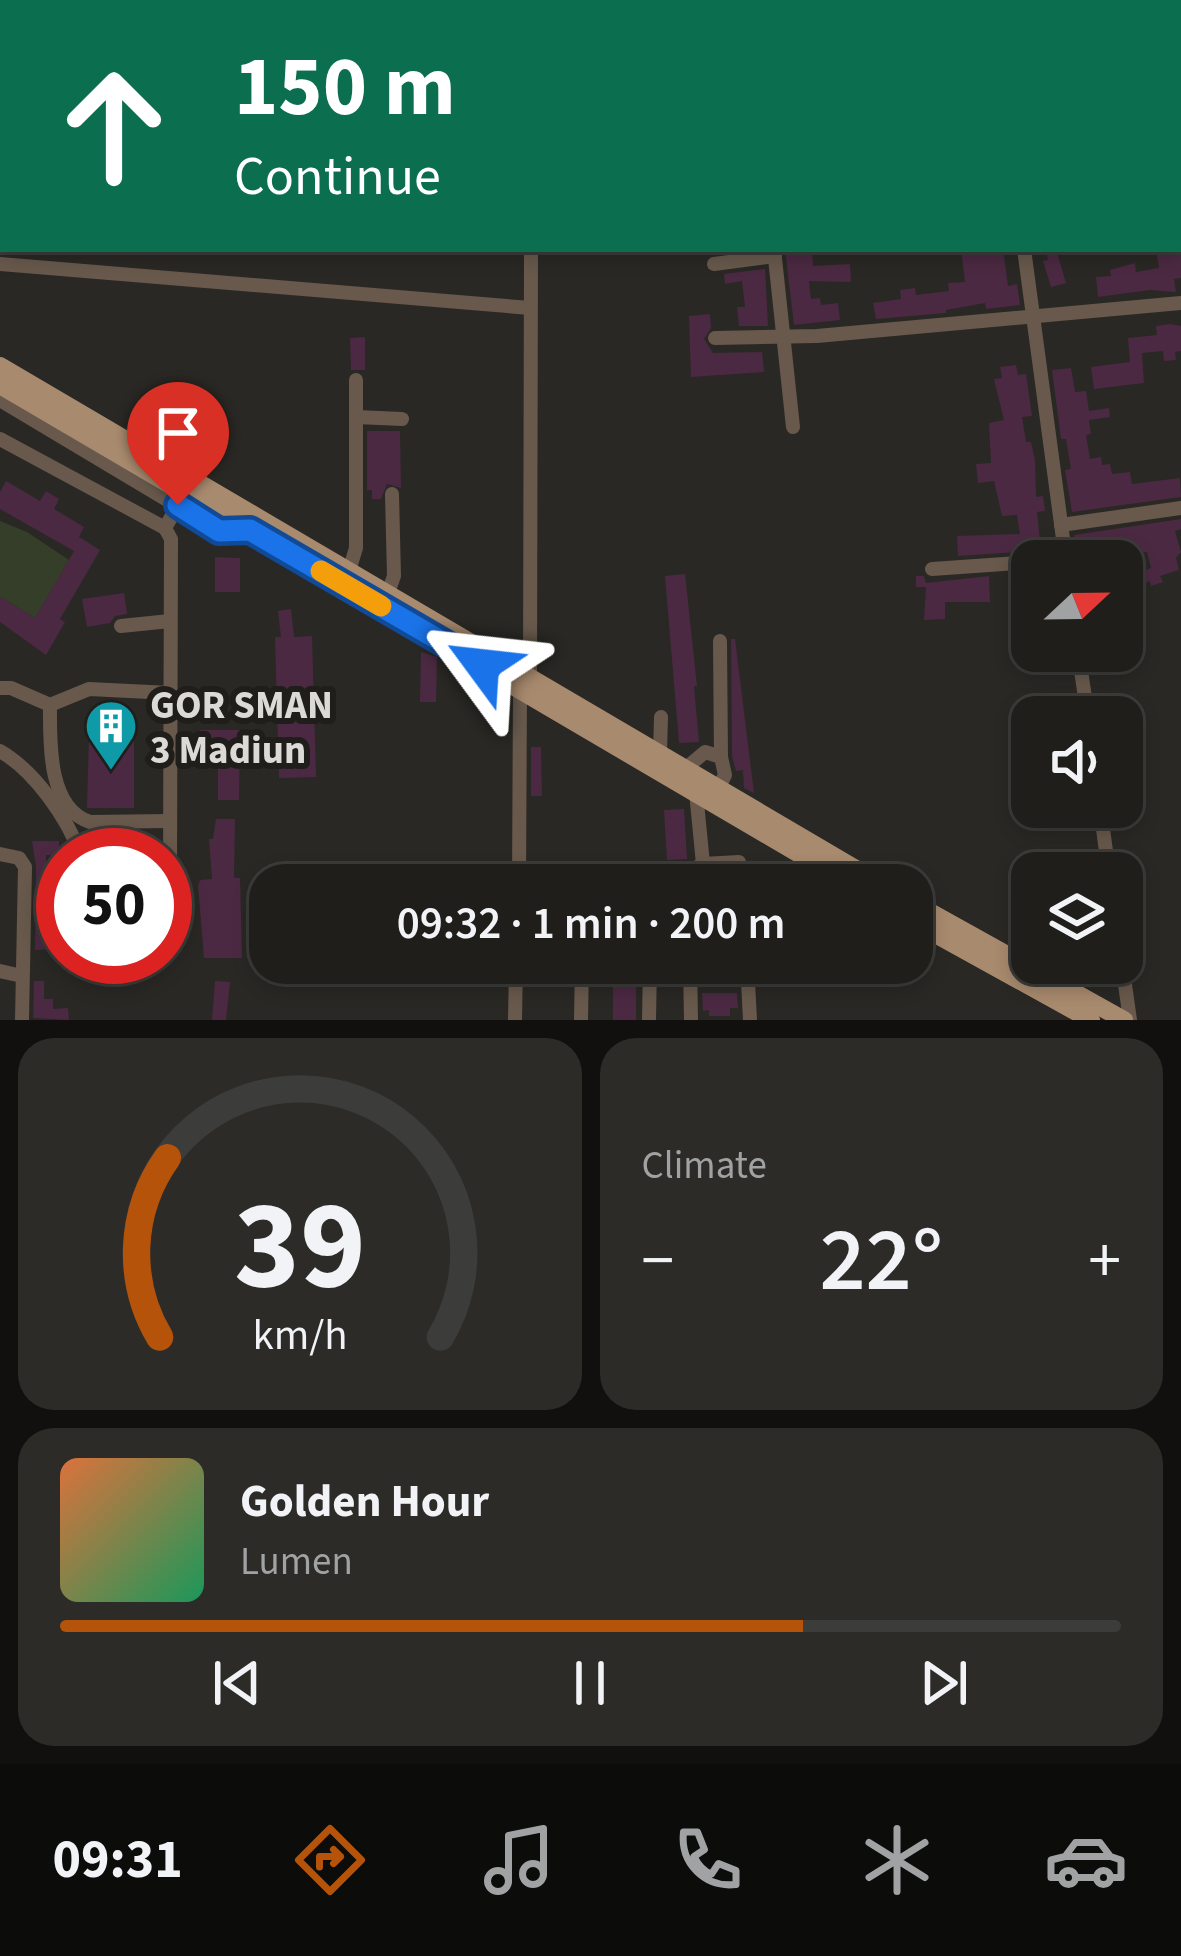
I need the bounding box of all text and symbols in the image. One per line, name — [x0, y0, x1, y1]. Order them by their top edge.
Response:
text: 150 m — [234, 28, 456, 148]
icon: ahead — [36, 48, 192, 204]
text: Continue — [234, 139, 441, 216]
pin — [127, 382, 229, 505]
icon: arrive — [145, 400, 211, 466]
north arrow — [1011, 540, 1143, 672]
map controls — [1011, 540, 1143, 984]
position arrow — [419, 602, 545, 728]
place label: GOR SMAN 3 Madiun — [150, 678, 333, 779]
button: sound — [1011, 696, 1143, 828]
building icon: GOR SMAN 3 Madiun — [83, 698, 139, 772]
speed limit sign: 50 — [36, 828, 192, 984]
button: layers — [1011, 852, 1143, 984]
text: 09:32 · 1 min · 200 m — [397, 892, 785, 956]
text: Climate — [642, 1138, 767, 1194]
text: 39 — [234, 1158, 366, 1336]
text: 22° — [819, 1197, 943, 1325]
text: − — [642, 1214, 674, 1308]
text: + — [1088, 1214, 1121, 1308]
text: km/h — [252, 1305, 347, 1366]
text: Golden Hour — [240, 1470, 489, 1534]
text: Lumen — [240, 1534, 353, 1590]
icon: previous — [204, 1650, 270, 1716]
icon: pause — [557, 1650, 623, 1716]
icon: next — [911, 1650, 977, 1716]
icon: directions — [288, 1818, 372, 1902]
icon: music — [477, 1818, 561, 1902]
icon: phone — [666, 1818, 750, 1902]
icon: climate — [855, 1818, 939, 1902]
icon: car — [1044, 1818, 1128, 1902]
text: 09:31 — [53, 1822, 183, 1899]

